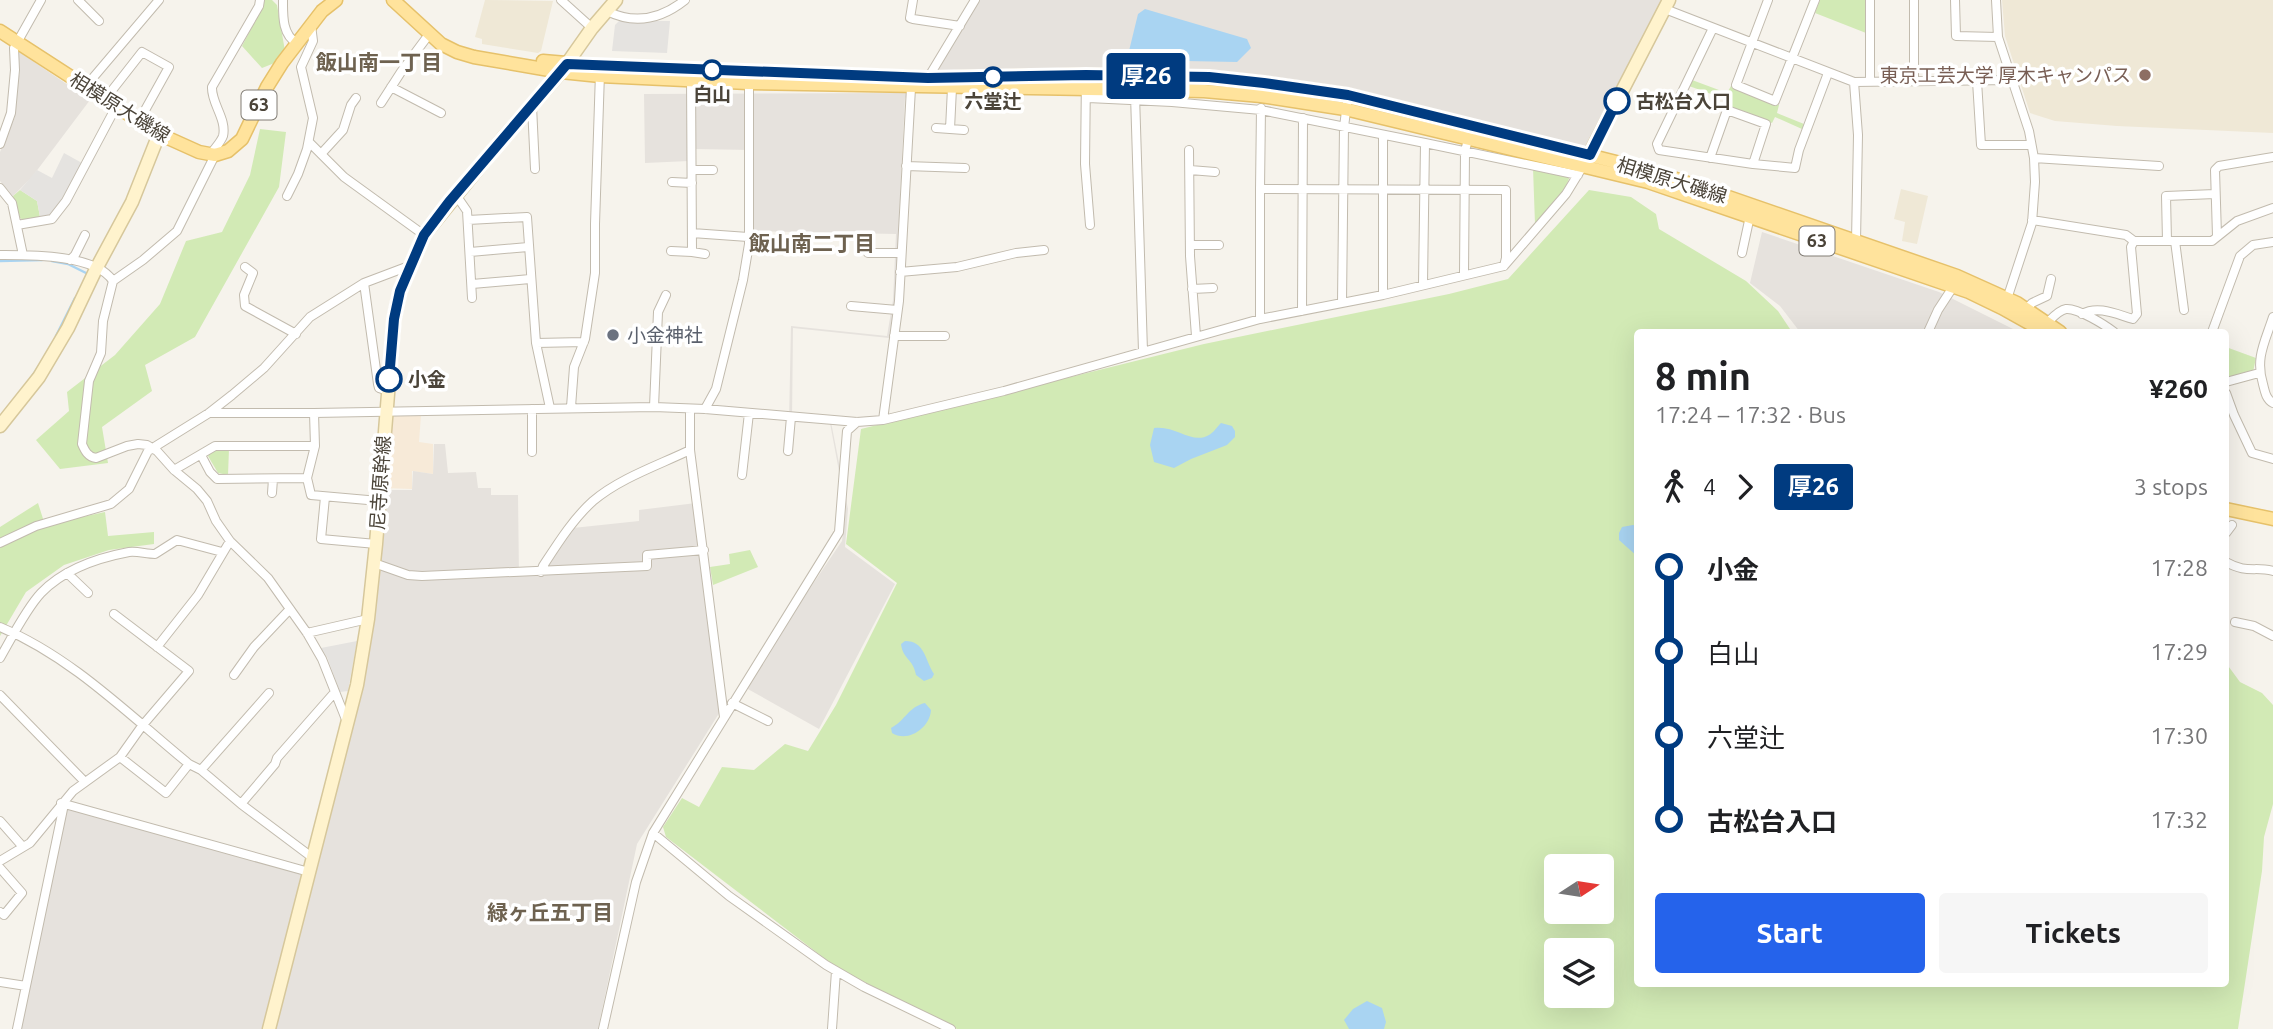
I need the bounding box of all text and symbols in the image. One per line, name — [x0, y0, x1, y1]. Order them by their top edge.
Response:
district label: 飯山南一丁目 — [315, 50, 442, 74]
line badge: 厚26 — [1106, 53, 1186, 99]
marker: 白山 — [702, 60, 722, 80]
text: 厚26 — [1120, 62, 1172, 89]
place label: 東京工芸大学 厚木キャンパス — [1880, 64, 2131, 86]
street label: 相模原大磯線 — [66, 67, 174, 147]
marker: 六堂辻 — [983, 67, 1003, 87]
marker: 東京工芸大学 厚木キャンパス — [2137, 67, 2153, 83]
place label: 白山 — [693, 83, 731, 105]
marker: 古松台入口 — [1604, 88, 1630, 114]
road number: 63 — [242, 90, 276, 120]
place label: 六堂辻 — [964, 90, 1022, 112]
place label: 古松台入口 — [1636, 90, 1731, 112]
street label: 相模原大磯線 — [1614, 153, 1730, 207]
road number: 63 — [1800, 227, 1834, 256]
district label: 飯山南二丁目 — [748, 231, 875, 255]
place label: 小金神社 — [627, 324, 703, 346]
marker: 小金神社 — [605, 327, 621, 343]
text: 8 min — [1655, 355, 1751, 397]
marker: 小金 — [376, 366, 402, 392]
place label: 小金 — [408, 368, 446, 390]
text: ¥260 — [2149, 374, 2208, 403]
text: 17:24 – 17:32 · Bus — [1655, 402, 1846, 427]
street label: 尼寺原幹線 — [366, 435, 394, 531]
icon: walk — [1655, 468, 1693, 506]
icon: forward — [1726, 468, 1764, 506]
text: 厚26 — [1788, 473, 1839, 500]
text: 4 — [1703, 474, 1716, 499]
text: 3 stops — [2134, 474, 2208, 499]
text: 小金 — [1707, 555, 1759, 584]
text: 17:28 — [2150, 555, 2208, 580]
text: 白山 — [1707, 639, 1759, 668]
text: 17:29 — [2150, 639, 2208, 664]
text: 六堂辻 — [1707, 723, 1785, 752]
text: 17:30 — [2150, 723, 2208, 748]
text: 古松台入口 — [1707, 807, 1837, 836]
text: 17:32 — [2150, 807, 2208, 832]
north arrow — [1544, 854, 1614, 924]
map controls — [1544, 854, 1614, 1008]
button: Start — [1655, 893, 1925, 973]
button: Tickets — [1939, 893, 2208, 973]
district label: 緑ヶ丘五丁目 — [487, 900, 613, 924]
button: layers — [1544, 938, 1614, 1008]

